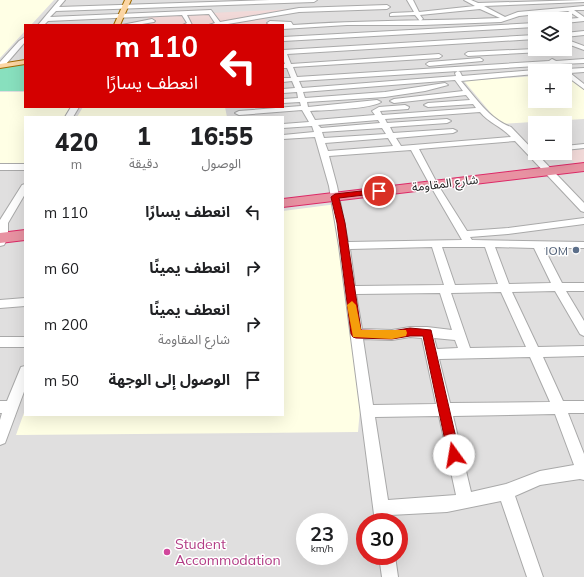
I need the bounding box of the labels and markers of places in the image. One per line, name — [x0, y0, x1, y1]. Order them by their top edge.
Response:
pin — [362, 174, 396, 208]
place label: IOM — [545, 243, 568, 258]
marker: IOM — [571, 245, 581, 255]
place label: Student Accommodation — [175, 535, 281, 569]
marker: Student Accommodation — [162, 547, 172, 557]

